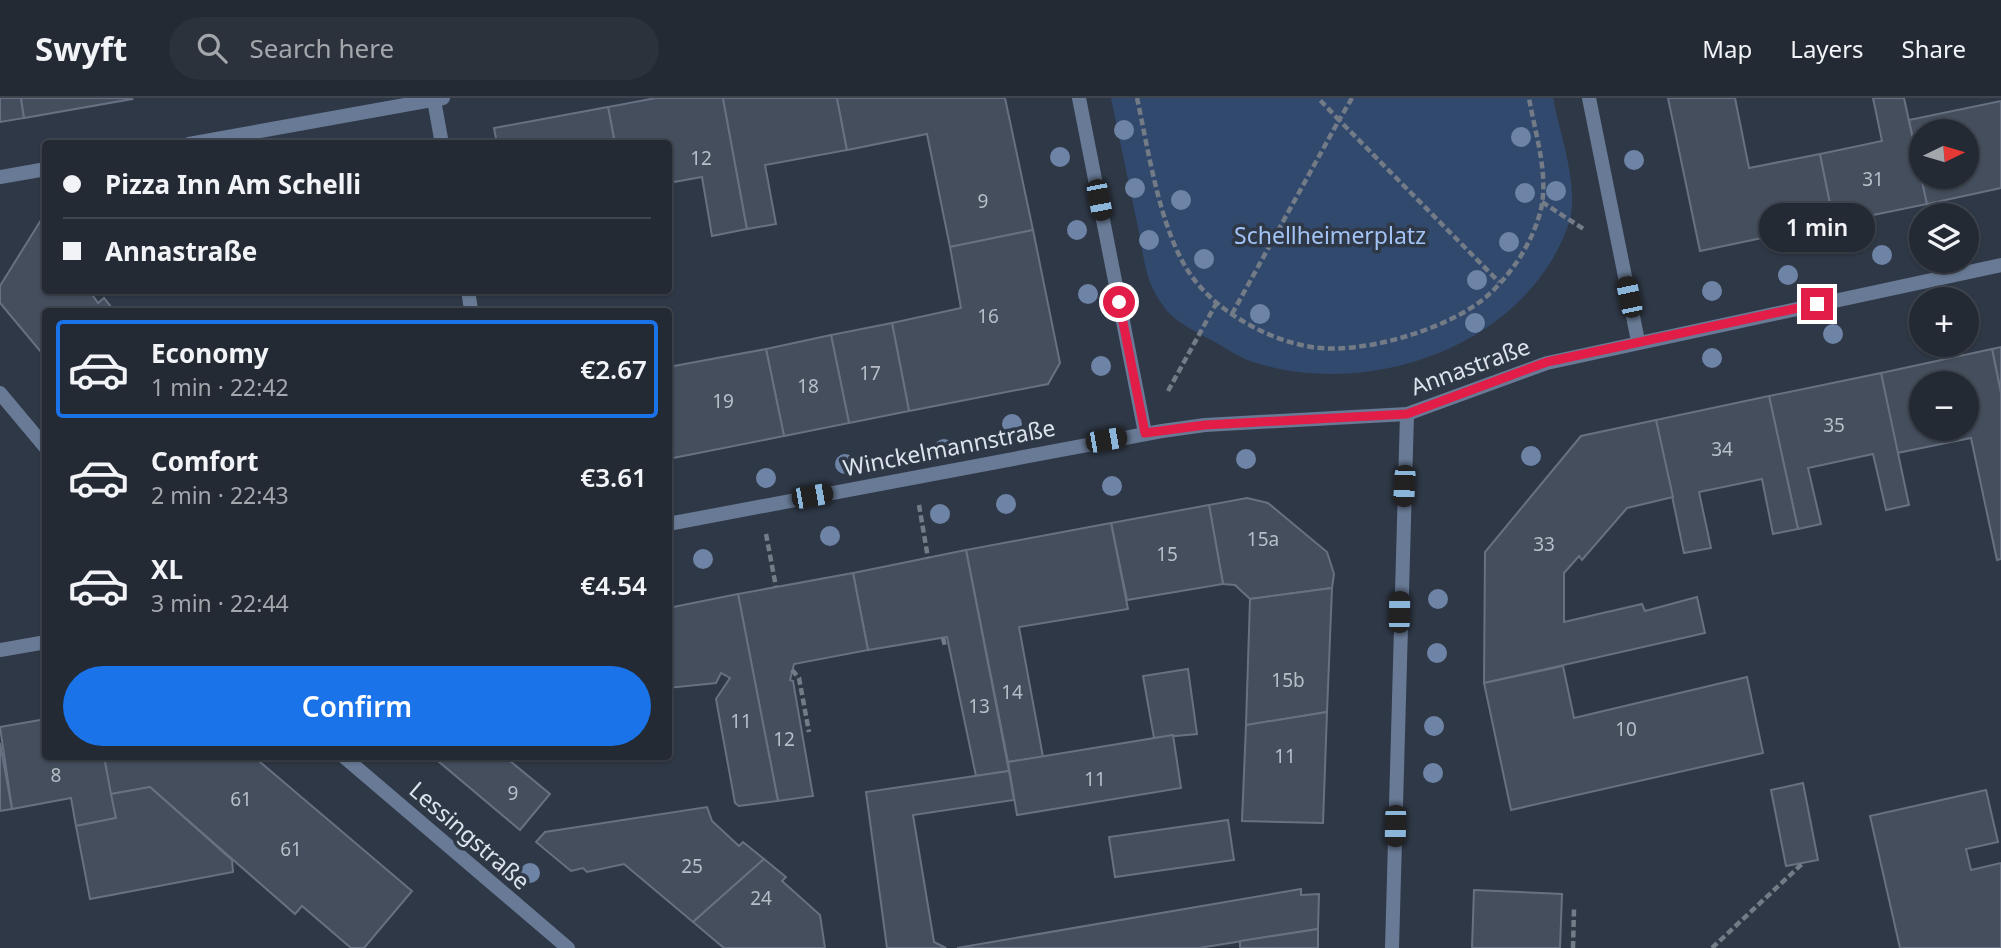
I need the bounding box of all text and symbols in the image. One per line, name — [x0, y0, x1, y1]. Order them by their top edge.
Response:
search box — [169, 17, 659, 80]
text: Swyft — [35, 26, 127, 71]
icon: search — [193, 29, 231, 67]
text: Search here — [249, 30, 394, 66]
text: Map — [1702, 32, 1752, 65]
text: Layers — [1790, 32, 1864, 65]
text: Share — [1902, 32, 1966, 65]
north arrow — [1909, 119, 1979, 189]
map controls — [1909, 119, 1979, 441]
house number: 12 — [690, 145, 712, 171]
text: Pizza Inn Am Schelli — [105, 166, 361, 202]
house number: 31 — [1862, 166, 1884, 192]
car — [1085, 177, 1114, 223]
house number: 9 — [978, 188, 988, 214]
callout: 1 min — [1759, 202, 1875, 252]
button: layers — [1909, 203, 1979, 273]
text: 1 min — [1786, 211, 1848, 243]
park label: Schellheimerplatz — [1234, 219, 1426, 251]
text: Annastraße — [105, 233, 257, 269]
car — [1615, 274, 1644, 320]
route start — [1103, 286, 1135, 318]
button: + — [1909, 287, 1979, 357]
route end — [1801, 288, 1833, 320]
house number: 16 — [977, 303, 999, 329]
street label: Annastraße — [1406, 330, 1534, 402]
text: Economy — [151, 335, 269, 371]
icon: car — [67, 338, 130, 401]
text: €2.67 — [580, 351, 647, 387]
house number: 17 — [859, 360, 881, 386]
text: 1 min · 22:42 — [151, 371, 289, 403]
button: − — [1909, 371, 1979, 441]
house number: 18 — [797, 373, 819, 399]
house number: 19 — [712, 388, 734, 414]
street label: Winckelmannstraße — [840, 411, 1058, 483]
house number: 35 — [1823, 412, 1845, 438]
car — [1084, 426, 1129, 454]
house number: 34 — [1711, 436, 1733, 462]
text: Comfort — [151, 443, 259, 479]
icon: car — [67, 446, 130, 509]
text: €3.61 — [580, 459, 647, 495]
car — [1393, 464, 1416, 508]
text: 2 min · 22:43 — [151, 479, 289, 511]
car — [790, 482, 835, 510]
house number: 15a — [1247, 526, 1279, 552]
house number: 33 — [1533, 531, 1555, 557]
house number: 15 — [1156, 541, 1178, 567]
text: XL — [151, 551, 183, 587]
icon: car — [67, 554, 130, 617]
text: €4.54 — [580, 567, 647, 603]
text: 3 min · 22:44 — [151, 587, 289, 619]
car — [1389, 591, 1410, 633]
button: Confirm — [63, 666, 651, 746]
house number: 15b — [1271, 667, 1305, 693]
house number: 14 — [1001, 679, 1023, 705]
house number: 13 — [968, 693, 990, 719]
house number: 11 — [730, 708, 752, 734]
house number: 10 — [1615, 716, 1637, 742]
house number: 12 — [773, 726, 795, 752]
house number: 11 — [1274, 743, 1296, 769]
house number: 8 — [51, 762, 61, 788]
house number: 11 — [1084, 766, 1106, 792]
street label: Lessingstraße — [403, 774, 537, 896]
house number: 9 — [508, 780, 518, 806]
house number: 61 — [230, 786, 252, 812]
car — [1385, 805, 1406, 847]
house number: 61 — [280, 836, 302, 862]
house number: 25 — [681, 853, 703, 879]
house number: 24 — [750, 885, 772, 911]

